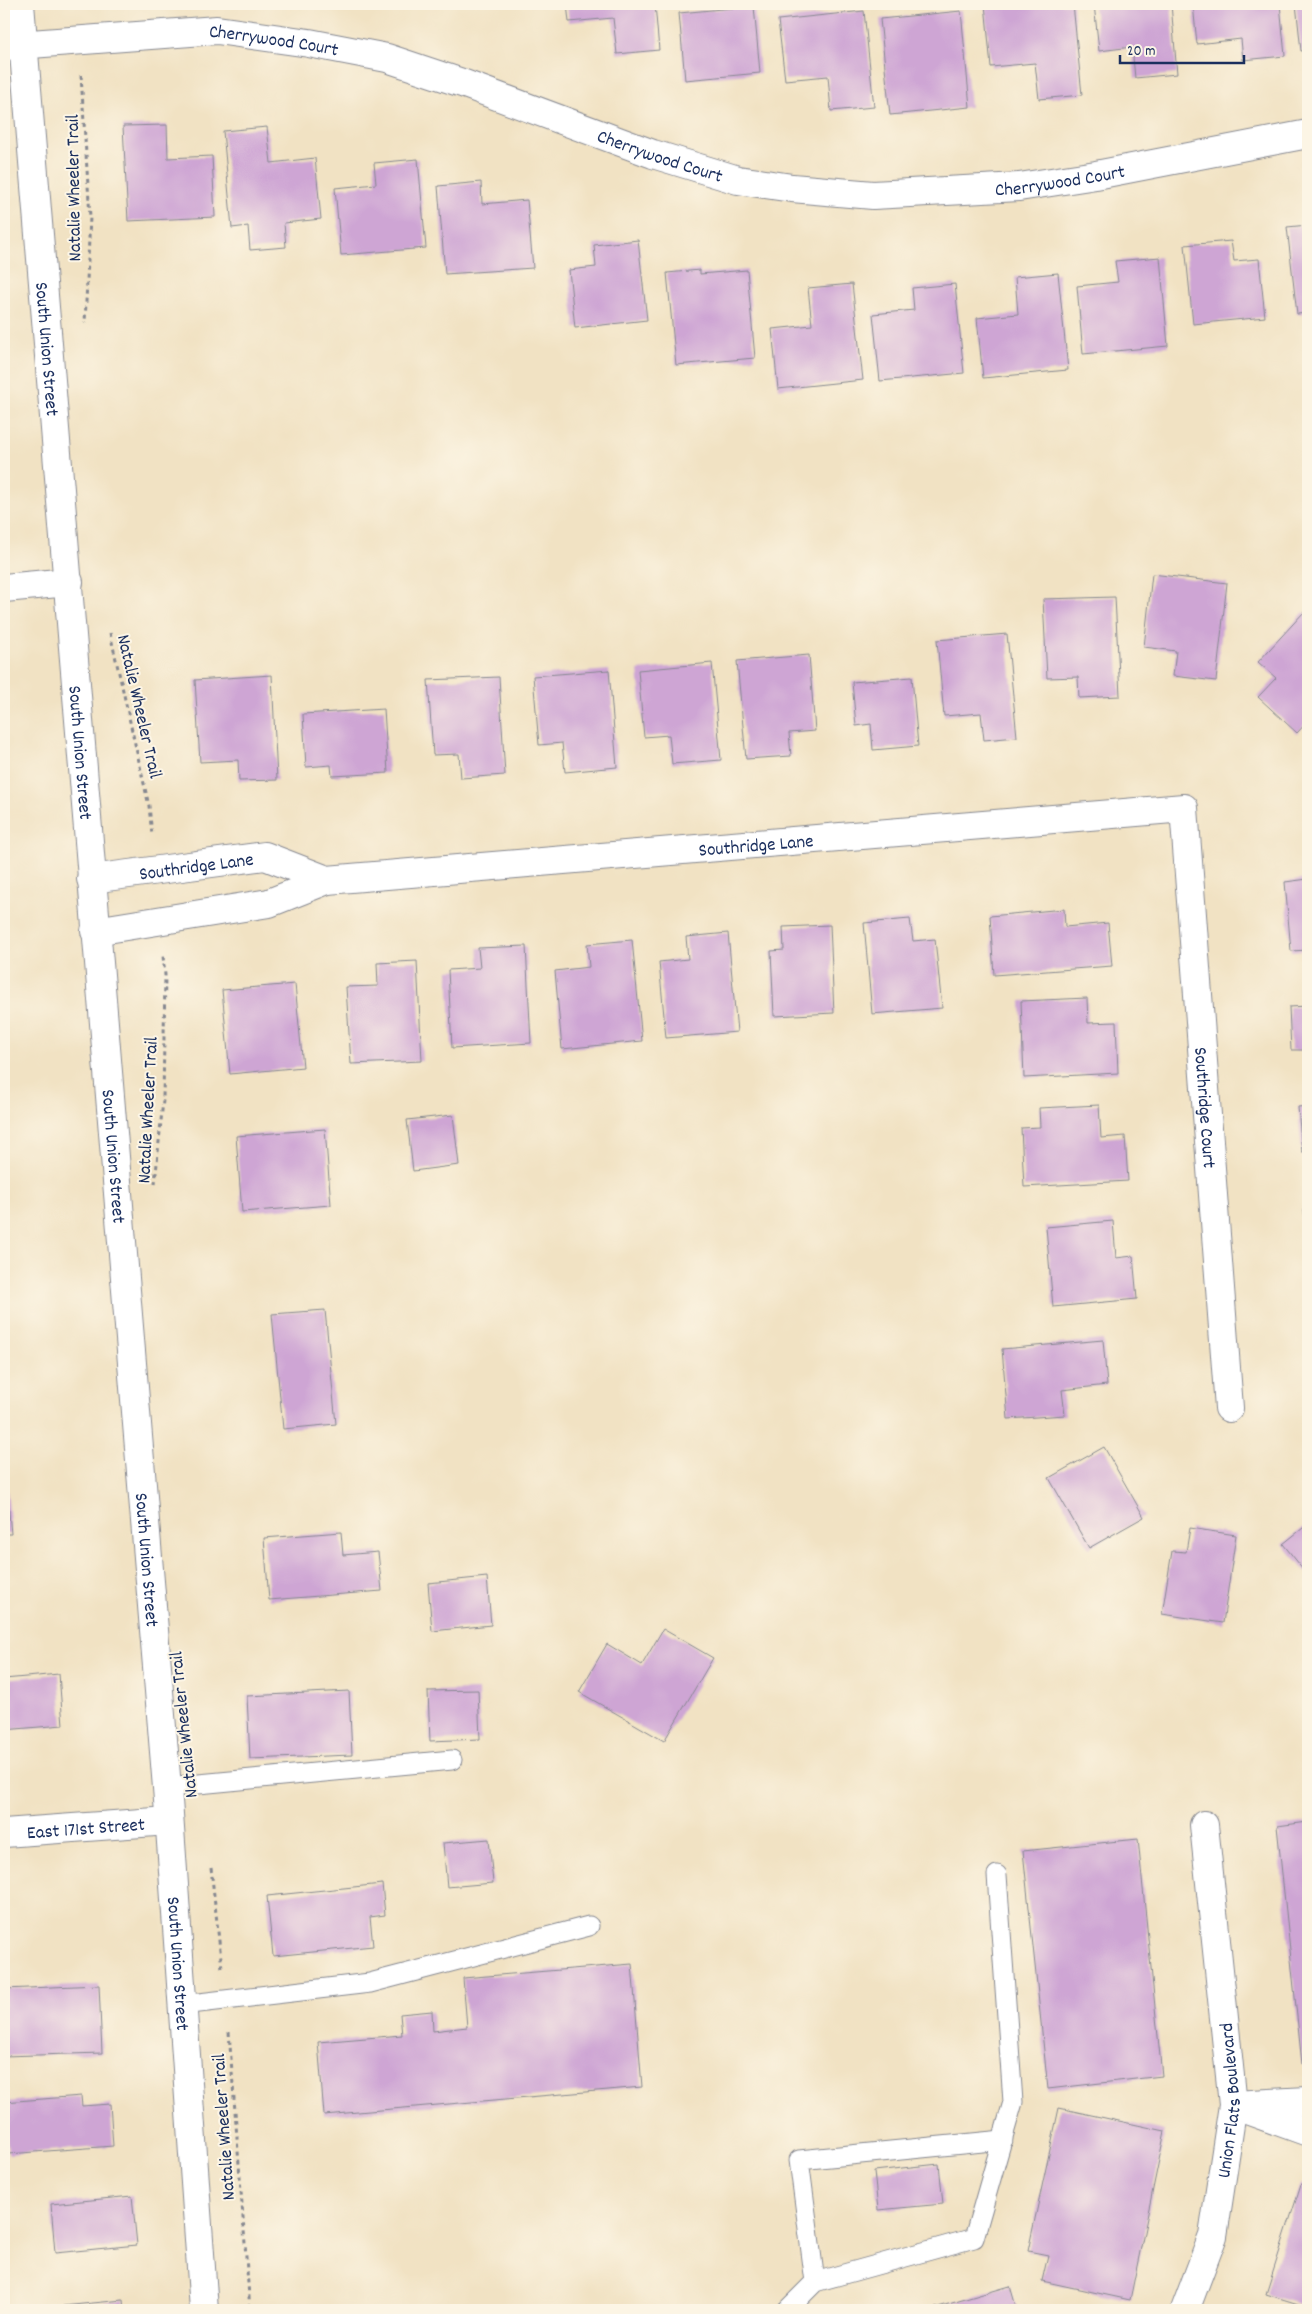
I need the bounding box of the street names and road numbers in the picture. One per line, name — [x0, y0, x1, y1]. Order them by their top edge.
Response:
street label: Cherrywood Court — [208, 20, 340, 65]
street label: Natalie Wheeler Trail — [61, 114, 90, 262]
street label: Cherrywood Court — [593, 124, 725, 192]
street label: Cherrywood Court — [994, 160, 1127, 205]
street label: South Union Street — [26, 281, 64, 417]
street label: Natalie Wheeler Trail — [108, 632, 167, 782]
street label: South Union Street — [59, 685, 97, 821]
street label: Southridge Lane — [698, 829, 815, 866]
street label: Southridge Lane — [138, 848, 255, 890]
street label: Natalie Wheeler Trail — [132, 1036, 167, 1184]
street label: Southridge Court — [1185, 1046, 1221, 1169]
street label: South Union Street — [92, 1088, 130, 1224]
street label: South Union Street — [126, 1492, 164, 1628]
street label: Natalie Wheeler Trail — [164, 1650, 207, 1799]
street label: East 171st Street — [26, 1813, 146, 1848]
street label: South Union Street — [158, 1896, 194, 2032]
street label: Union Flats Boulevard — [1212, 2021, 1250, 2180]
street label: Natalie Wheeler Trail — [207, 2052, 244, 2201]

